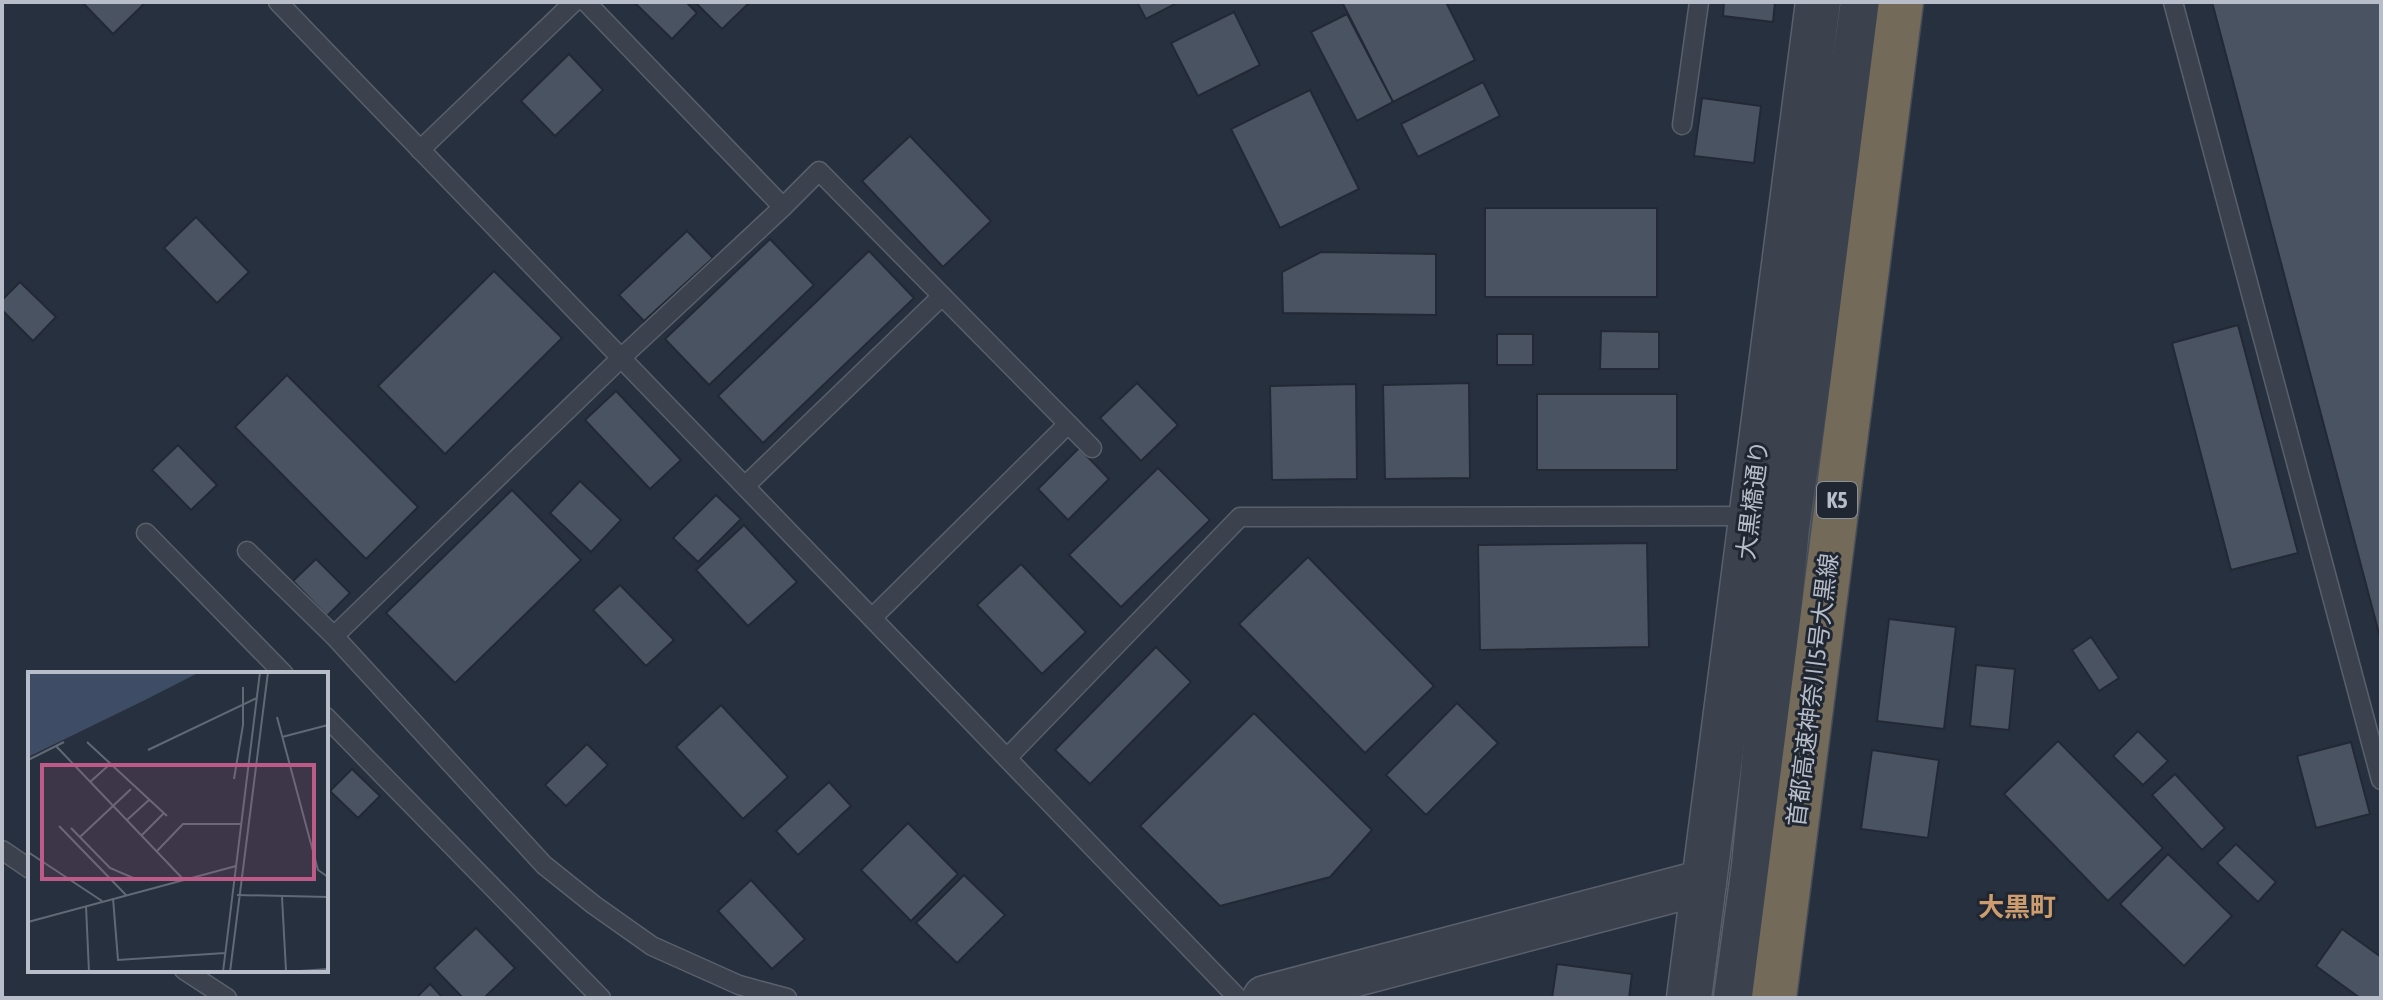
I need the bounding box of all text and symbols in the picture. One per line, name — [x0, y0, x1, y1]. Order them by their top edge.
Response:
street label: 大黒橋通り — [1732, 439, 1773, 561]
road number: K5 — [1817, 482, 1857, 518]
street label: 首都高速神奈川5号大黒線 — [1782, 552, 1843, 828]
inset map — [28, 672, 328, 972]
district label: 大黒町 — [1978, 892, 2056, 922]

